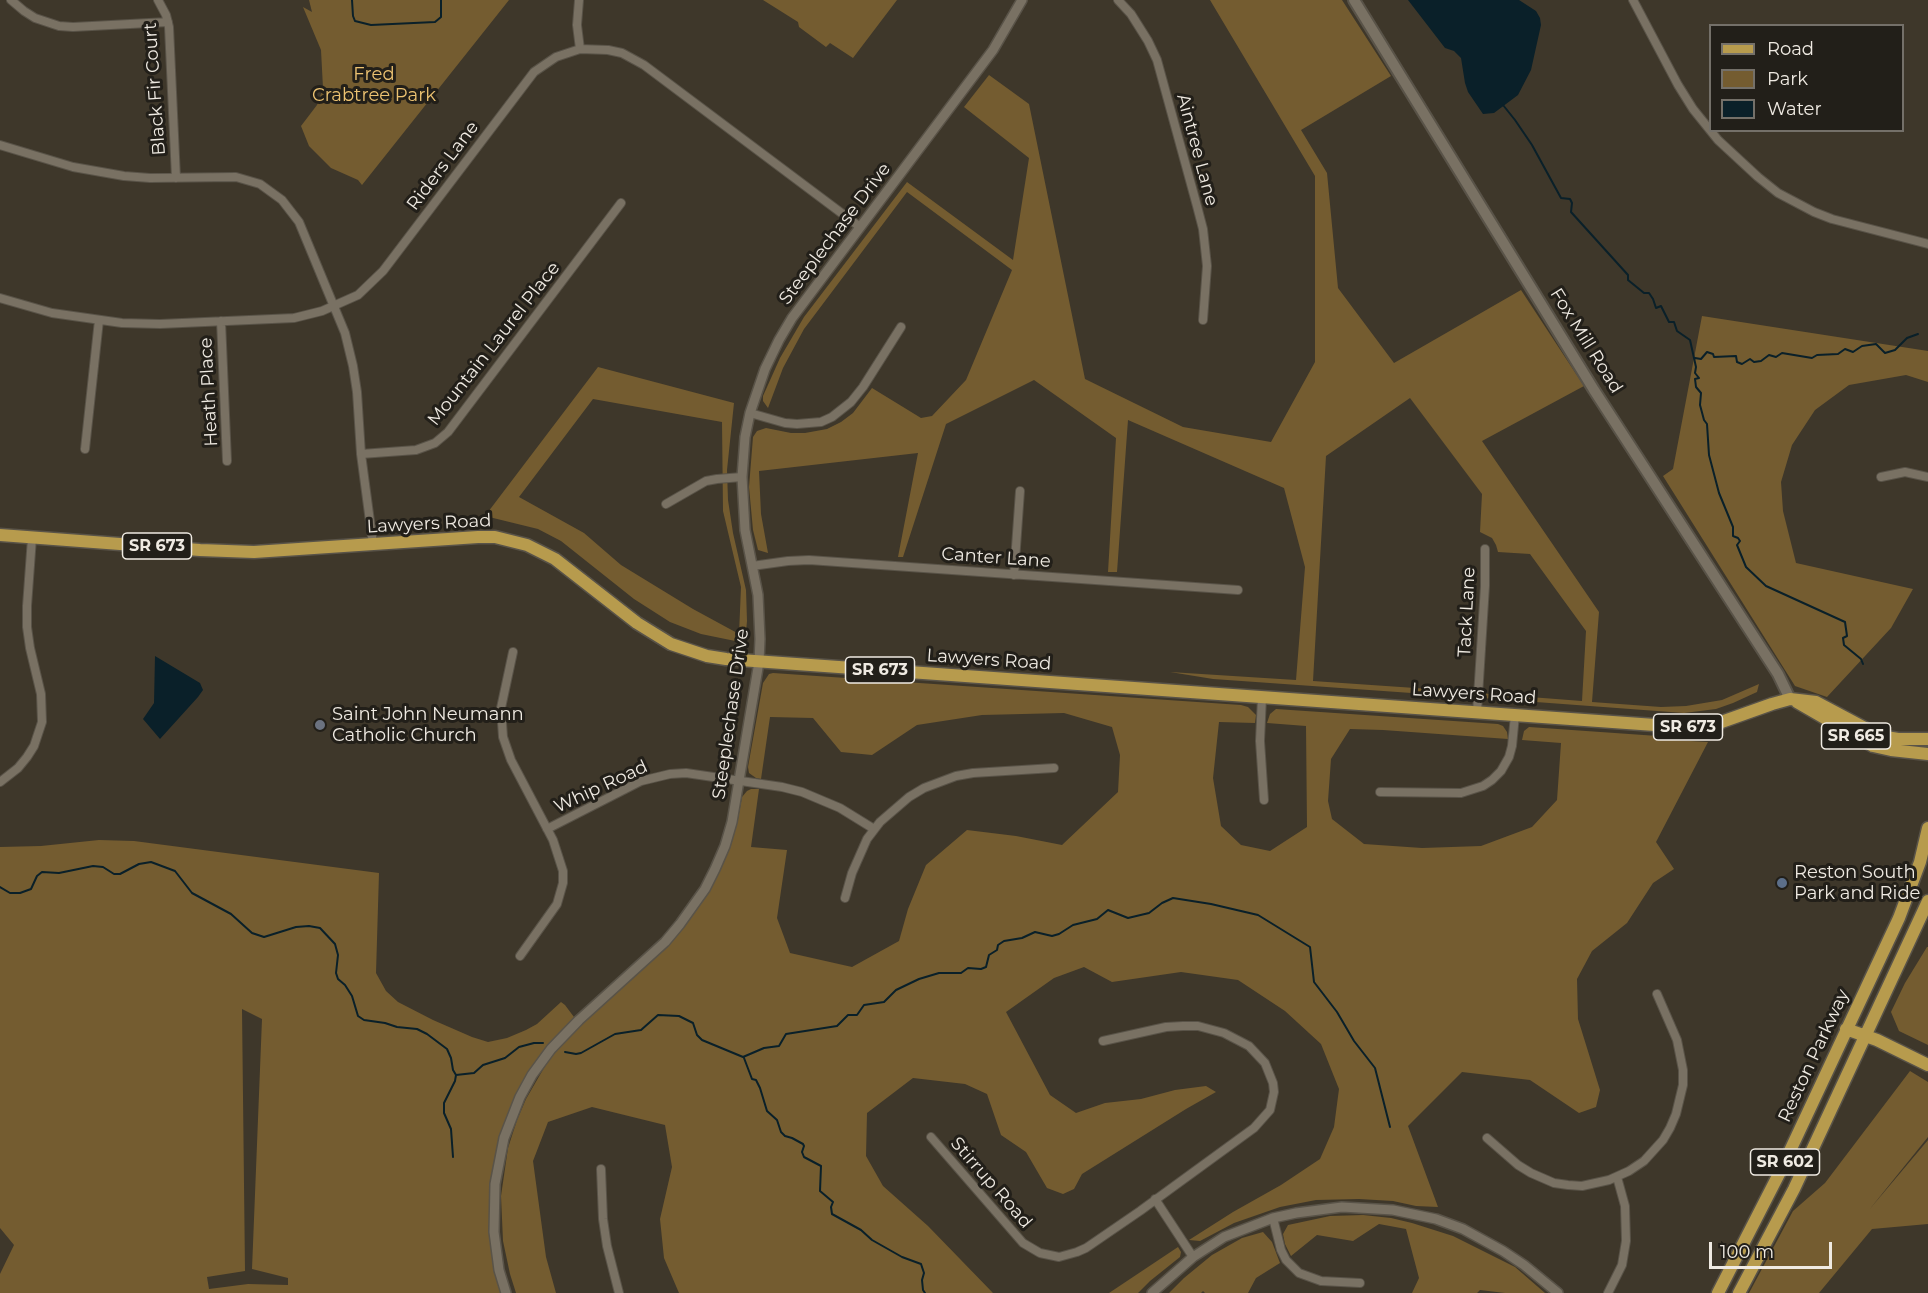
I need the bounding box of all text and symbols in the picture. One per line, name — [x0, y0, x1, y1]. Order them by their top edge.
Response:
street label: Black Fir Court — [140, 22, 170, 156]
legend — [1709, 24, 1904, 132]
text: Road — [1767, 38, 1814, 60]
park label: Fred Crabtree Park — [312, 64, 436, 106]
text: Park — [1767, 68, 1808, 90]
street label: Aintree Lane — [1172, 92, 1222, 208]
text: Water — [1767, 98, 1822, 120]
street label: Riders Lane — [403, 117, 483, 215]
street label: Steeplechase Drive — [775, 159, 895, 309]
street label: Mountain Laurel Place — [423, 258, 565, 430]
street label: Fox Mill Road — [1545, 284, 1627, 398]
street label: Heath Place — [195, 337, 223, 447]
street label: Lawyers Road — [366, 510, 492, 538]
road number: SR 673 — [122, 533, 192, 559]
street label: Canter Lane — [941, 543, 1051, 573]
street label: Tack Lane — [1454, 566, 1480, 658]
street label: Steeplechase Drive — [708, 627, 754, 801]
street label: Lawyers Road — [926, 645, 1052, 675]
road number: SR 673 — [846, 657, 914, 683]
street label: Lawyers Road — [1411, 679, 1537, 709]
place label: Saint John Neumann Catholic Church — [332, 704, 524, 746]
road number: SR 673 — [1654, 714, 1722, 740]
marker: Saint John Neumann Catholic Church — [313, 718, 327, 732]
road number: SR 665 — [1822, 723, 1890, 749]
street label: Whip Road — [551, 756, 651, 818]
place label: Reston South Park and Ride — [1794, 862, 1920, 904]
marker: Reston South Park and Ride — [1775, 876, 1789, 890]
street label: Reston Parkway — [1774, 986, 1854, 1126]
street label: Stirrup Road — [946, 1133, 1036, 1233]
road number: SR 602 — [1750, 1149, 1820, 1175]
scale bar — [1712, 1230, 1835, 1268]
text: 100 m — [1720, 1241, 1774, 1263]

